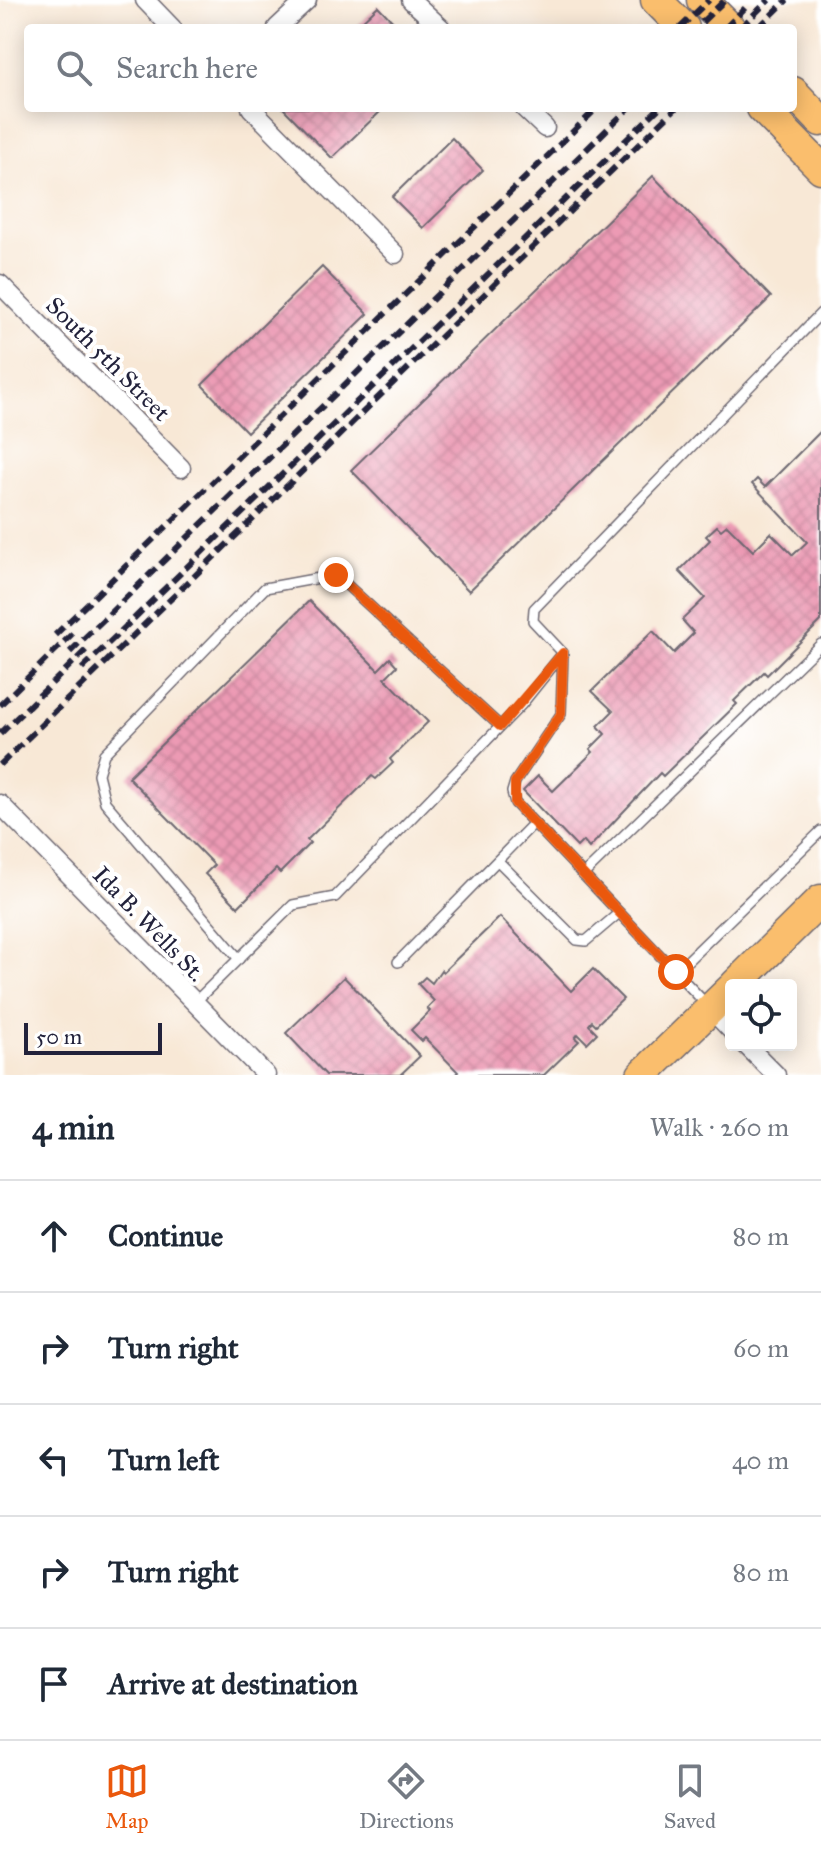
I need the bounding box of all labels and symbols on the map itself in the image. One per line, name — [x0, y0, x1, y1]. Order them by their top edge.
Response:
street label: South 5th Street — [40, 291, 177, 428]
route end — [318, 557, 354, 593]
street label: Ida B. Wells St. — [86, 860, 212, 988]
route start — [658, 954, 694, 990]
scale bar — [24, 1019, 162, 1055]

